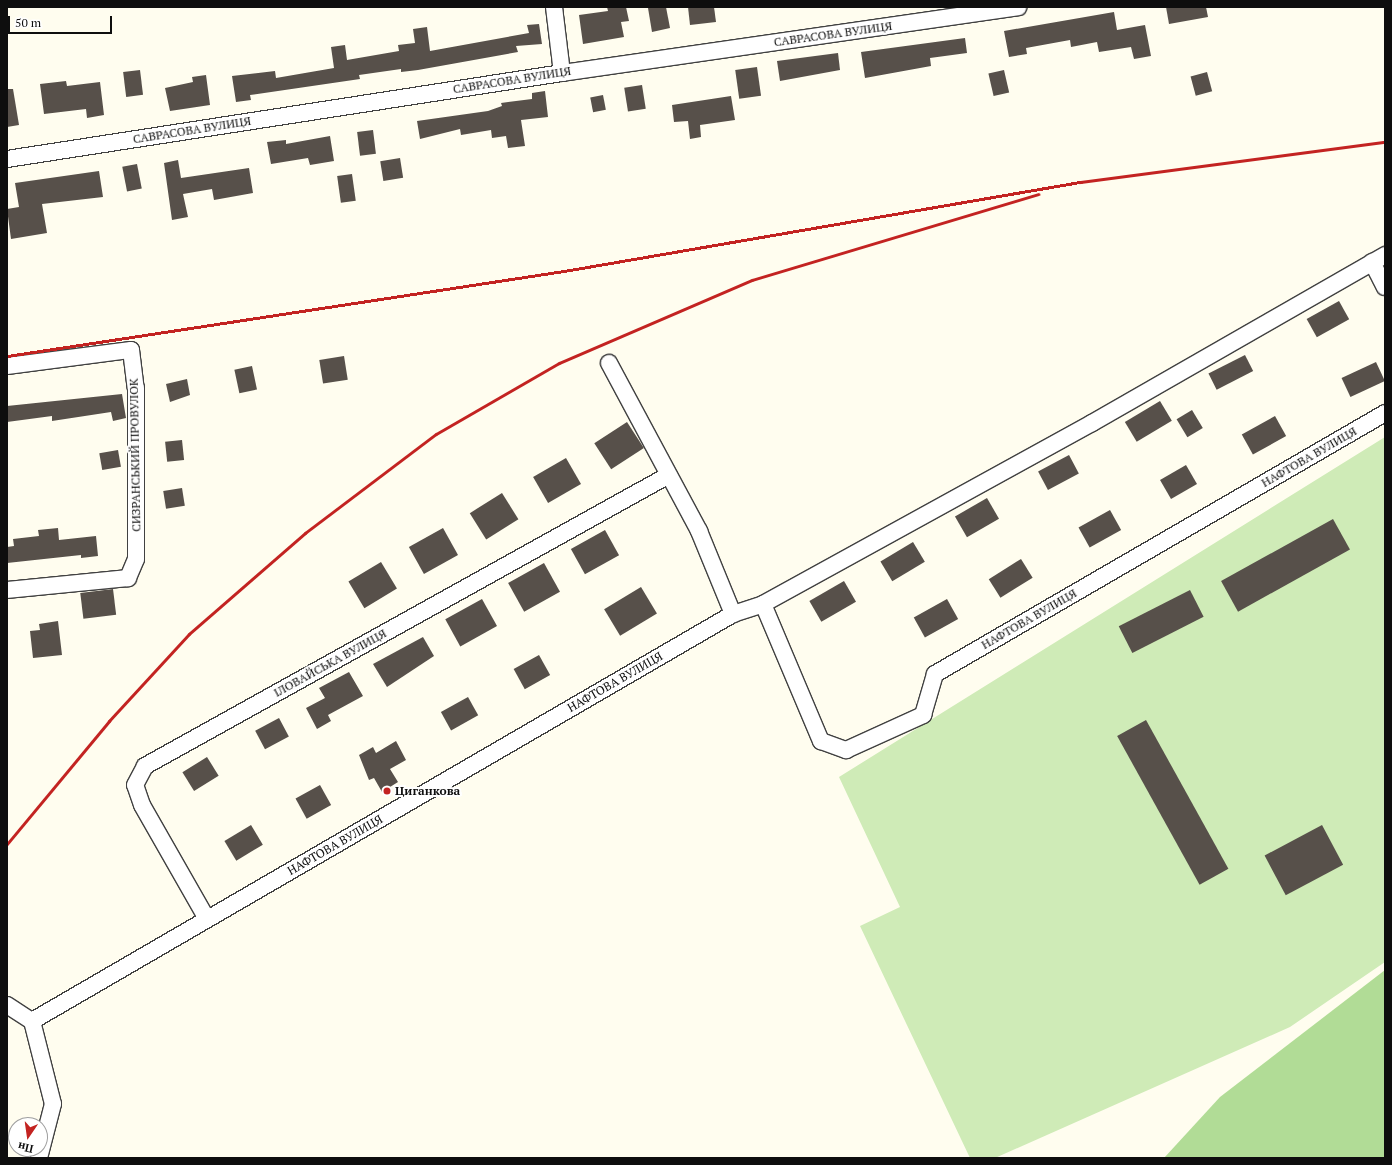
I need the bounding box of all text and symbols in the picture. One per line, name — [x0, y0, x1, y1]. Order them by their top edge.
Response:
scale bar — [10, 8, 114, 34]
text: 50 m — [15, 15, 41, 30]
street label: САВРАСОВА ВУЛИЦЯ — [773, 19, 893, 49]
street label: САВРАСОВА ВУЛИЦЯ — [452, 64, 572, 96]
street label: САВРАСОВА ВУЛИЦЯ — [132, 114, 252, 146]
street label: СИЗРАНСЬКИЙ ПРОВУЛОК — [126, 378, 144, 532]
street label: НАФТОВА ВУЛИЦЯ — [1259, 424, 1359, 490]
street label: НАФТОВА ВУЛИЦЯ — [979, 586, 1079, 652]
street label: ІЛОВАЙСЬКА ВУЛИЦЯ — [271, 626, 389, 700]
street label: НАФТОВА ВУЛИЦЯ — [565, 649, 665, 715]
place label: Циганкова — [395, 784, 460, 798]
marker: Циганкова — [382, 786, 392, 796]
street label: НАФТОВА ВУЛИЦЯ — [285, 812, 385, 878]
north arrow — [8, 1117, 48, 1157]
text: Пн — [16, 1139, 35, 1156]

